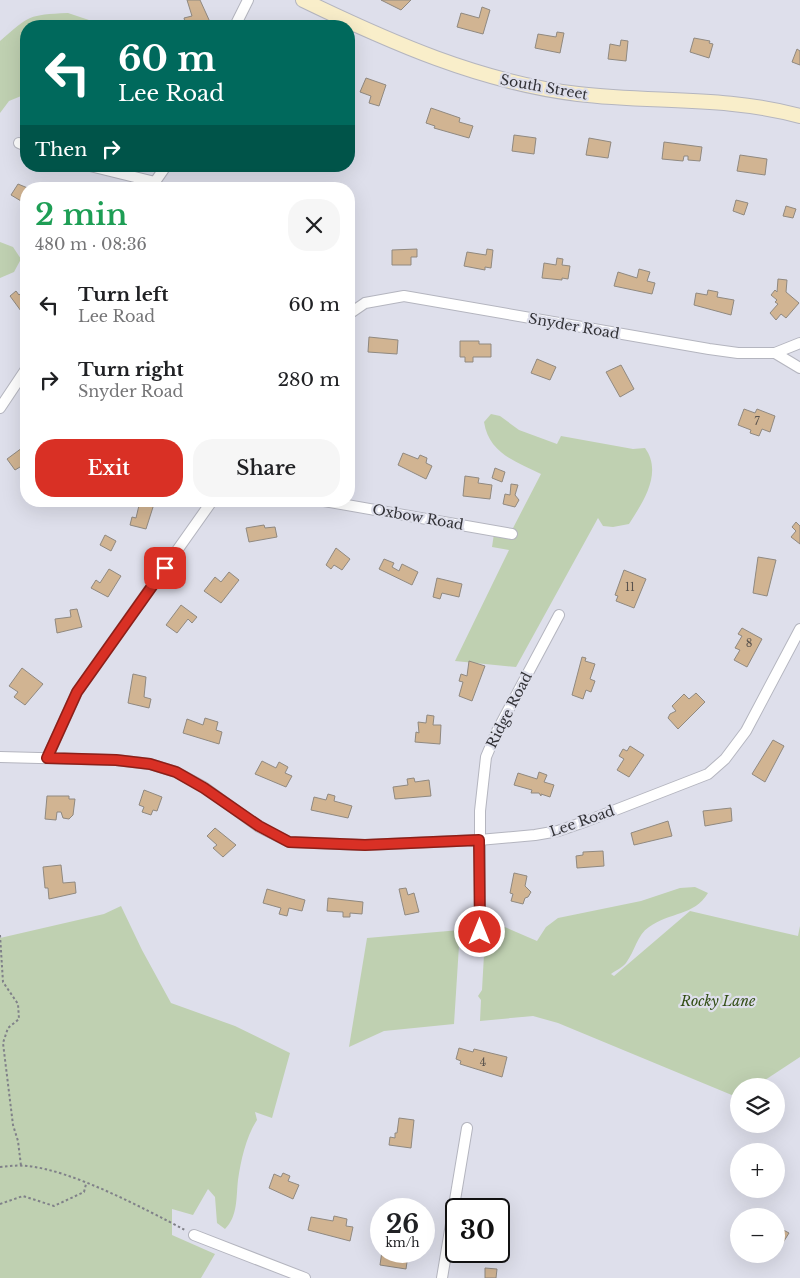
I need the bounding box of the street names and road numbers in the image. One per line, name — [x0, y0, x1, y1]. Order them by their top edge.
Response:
street label: South Street — [499, 70, 590, 104]
street label: Snyder Road — [527, 309, 621, 343]
street label: Oxbow Road — [371, 500, 466, 534]
street label: Ridge Road — [482, 669, 536, 751]
street label: Lee Road — [547, 801, 617, 840]

